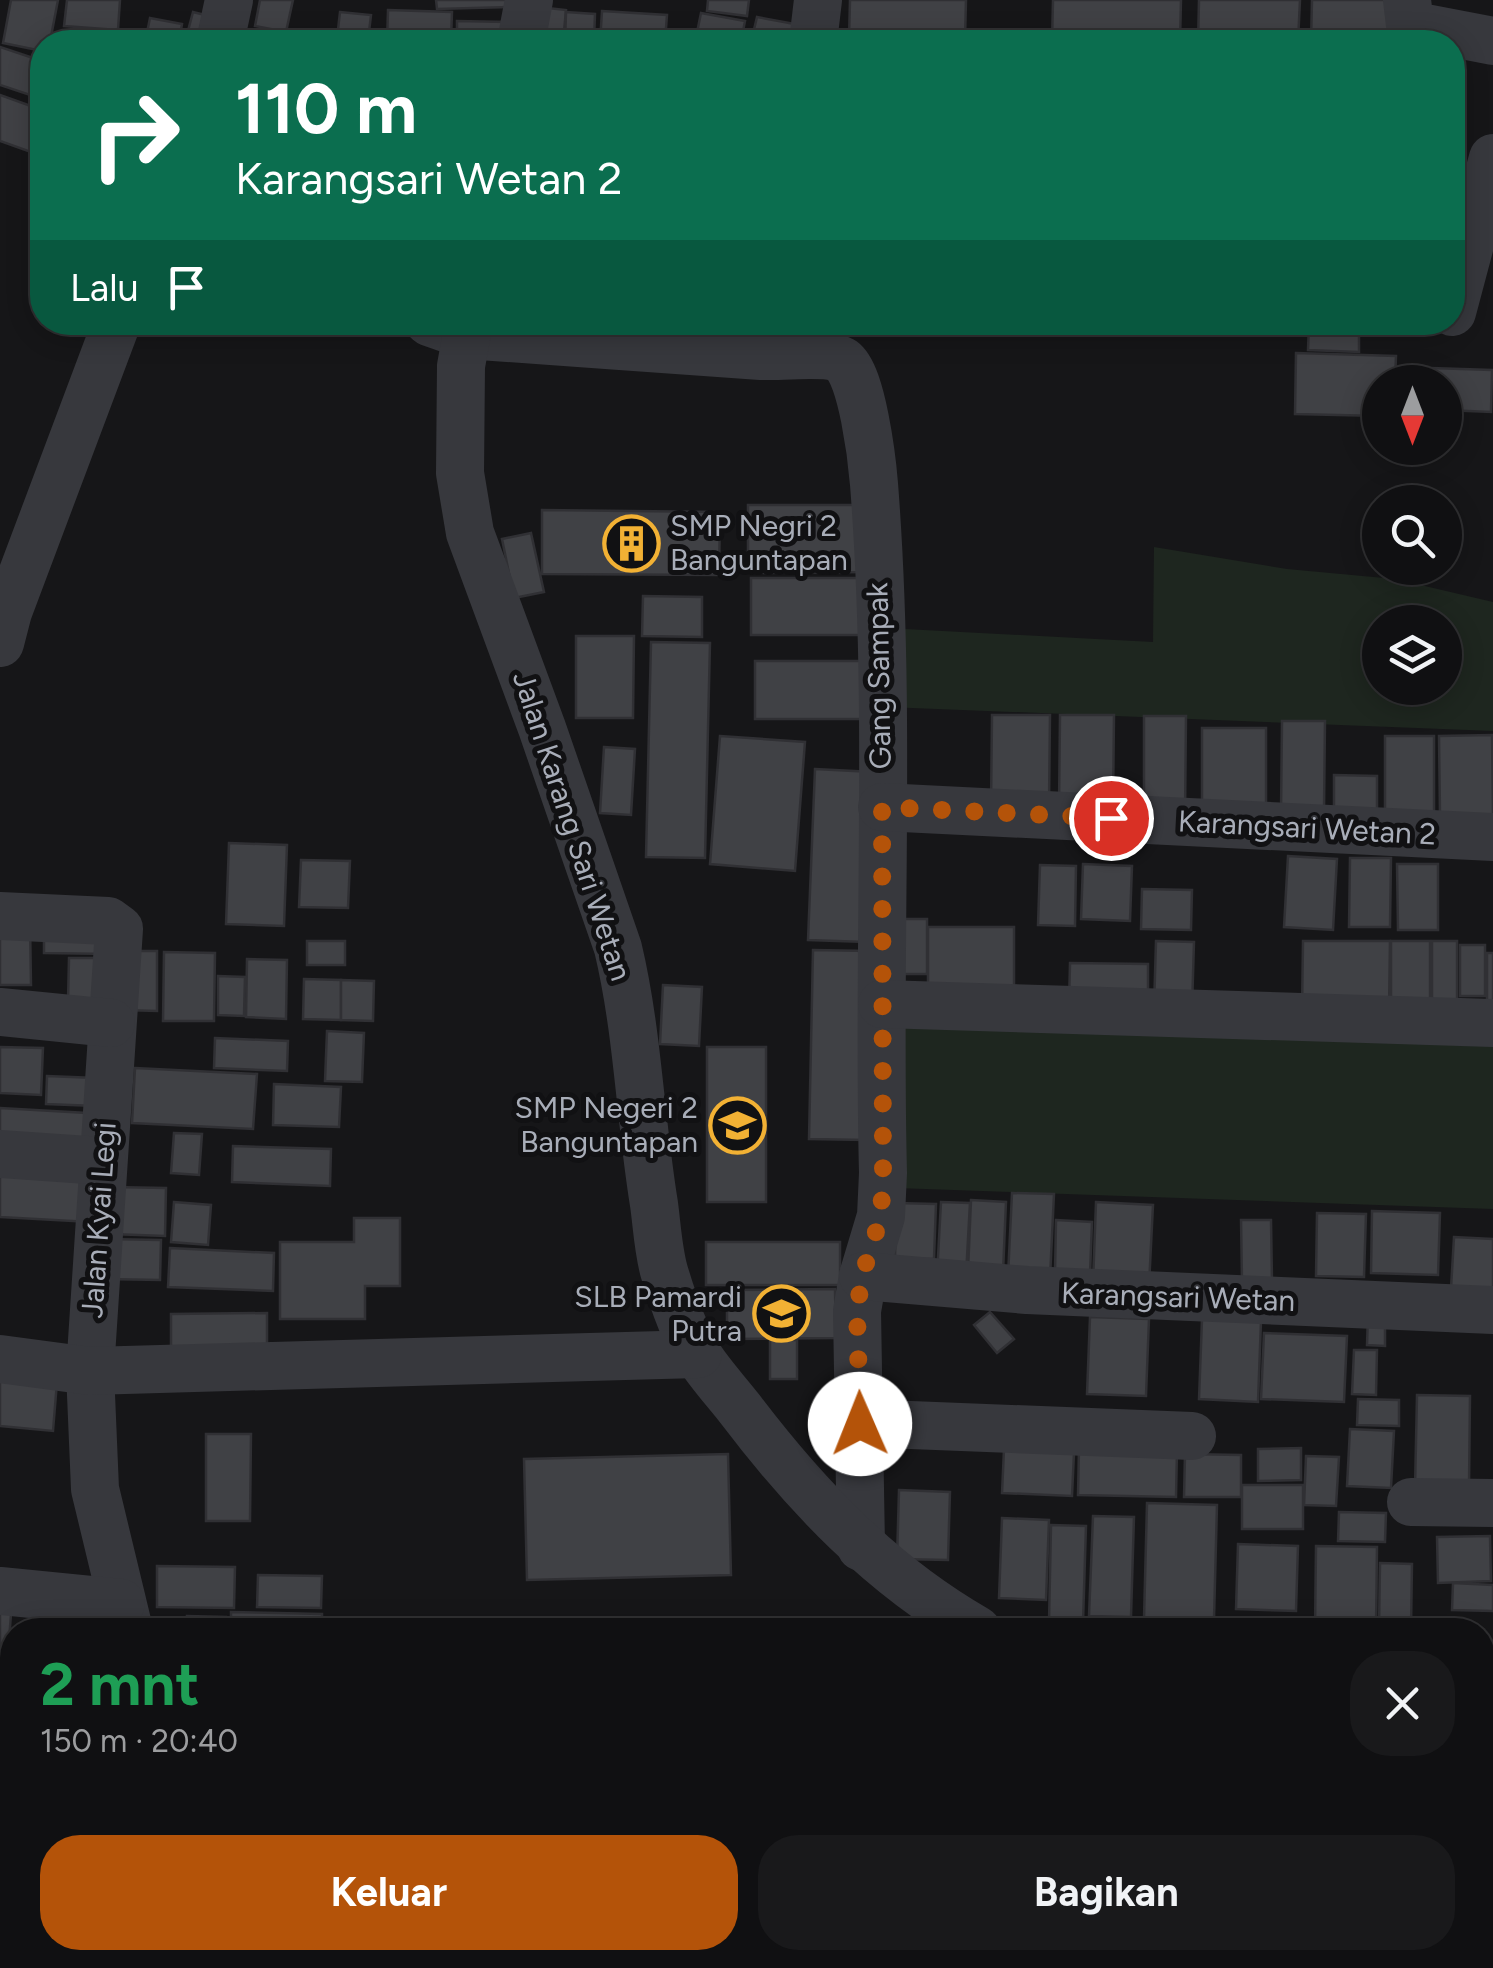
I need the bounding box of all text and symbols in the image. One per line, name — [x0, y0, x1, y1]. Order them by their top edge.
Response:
text: 110 m — [235, 66, 417, 151]
icon: right — [70, 70, 200, 200]
text: Karangsari Wetan 2 — [235, 151, 623, 205]
icon: arrive — [159, 260, 214, 315]
text: Lalu — [70, 265, 139, 311]
north arrow — [1362, 365, 1462, 465]
map controls — [1362, 365, 1462, 705]
button: search — [1362, 485, 1462, 585]
place label: SMP Negri 2 Banguntapan — [670, 507, 848, 578]
building icon: SMP Negri 2 Banguntapan — [601, 513, 661, 573]
street label: Gang Sampak — [858, 582, 899, 770]
button: layers — [1362, 605, 1462, 705]
street label: Jalan Karang Sari Wetan — [505, 667, 640, 985]
pin — [1069, 776, 1154, 861]
icon: arrive — [1084, 791, 1139, 846]
street label: Karangsari Wetan 2 — [1177, 802, 1437, 853]
place label: SMP Negeri 2 Banguntapan — [515, 1089, 698, 1160]
school or university icon: SMP Negeri 2 Banguntapan — [707, 1095, 767, 1155]
street label: Jalan Kyai Legi — [73, 1121, 124, 1319]
street label: Karangsari Wetan — [1060, 1274, 1296, 1319]
place label: SLB Pamardi Putra — [574, 1278, 742, 1349]
school or university icon: SLB Pamardi Putra — [751, 1284, 811, 1344]
position arrow — [808, 1372, 912, 1476]
text: 2 mnt — [40, 1648, 200, 1720]
button: close — [1350, 1651, 1455, 1756]
text: 150 m · 20:40 — [40, 1722, 238, 1760]
button: Keluar — [40, 1835, 738, 1950]
button: Bagikan — [758, 1835, 1455, 1950]

